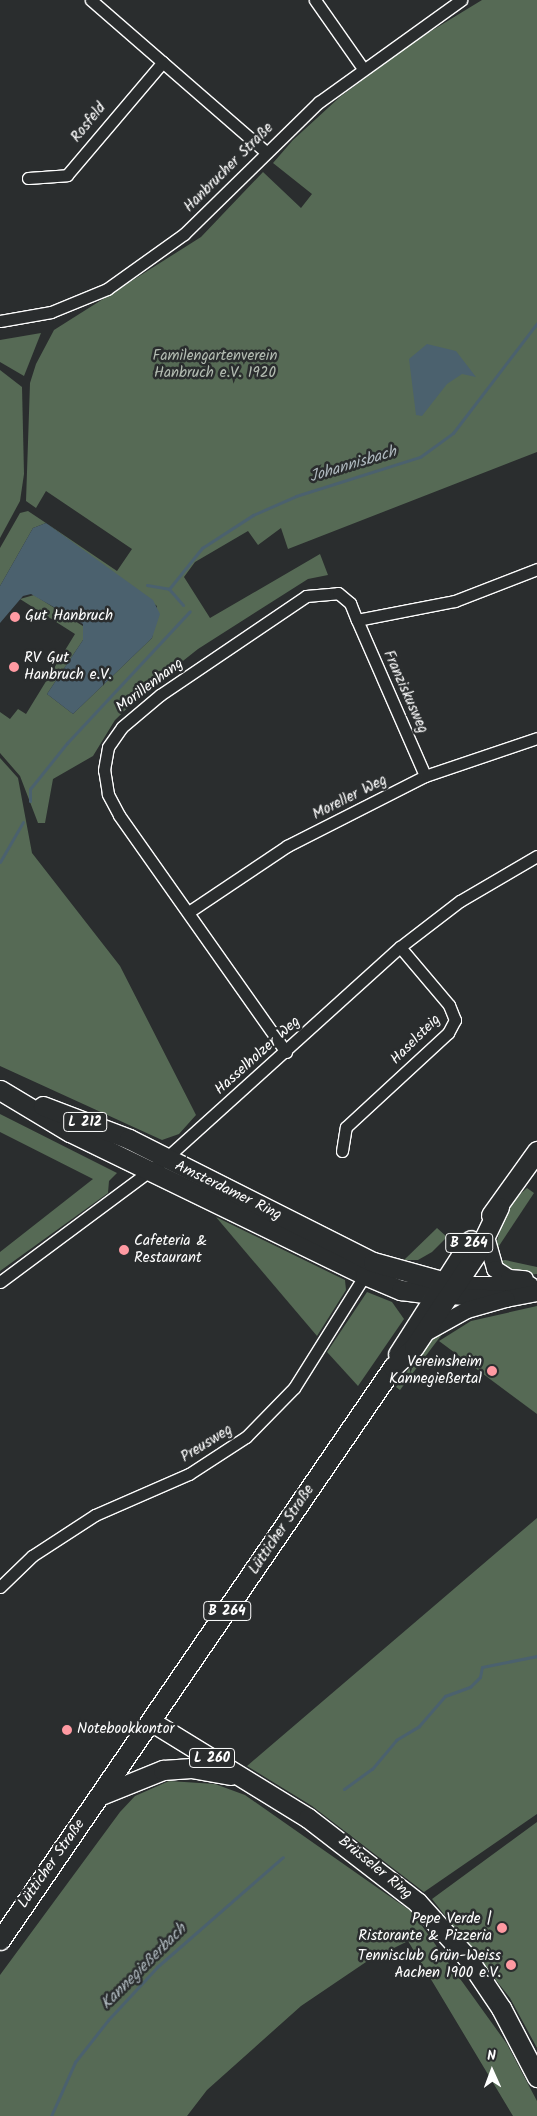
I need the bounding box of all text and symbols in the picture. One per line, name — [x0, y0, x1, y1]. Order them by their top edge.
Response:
street label: Rosfeld — [68, 100, 110, 146]
street label: Hanbrucher Straße — [181, 120, 277, 216]
park label: Familengartenverein Hanbruch e.V. 1920 — [153, 347, 277, 382]
water label: Johannisbach — [307, 443, 399, 487]
place label: Gut Hanbruch — [25, 608, 113, 626]
marker: Gut Hanbruch — [9, 611, 21, 623]
street label: Franziskusweg — [379, 648, 431, 736]
place label: RV Gut Hanbruch e.V. — [24, 649, 112, 684]
street label: Morillenhang — [113, 655, 187, 717]
marker: RV Gut Hanbruch e.V. — [8, 661, 20, 673]
street label: Moreller Weg — [310, 772, 390, 824]
street label: Haselsteig — [387, 1011, 445, 1069]
street label: Hasselholzer Weg — [212, 1013, 304, 1099]
road number: L 212 — [62, 1110, 108, 1134]
street label: Amsterdamer Ring — [172, 1157, 284, 1225]
place label: Cafeteria & Restaurant — [134, 1232, 207, 1267]
road number: B 264 — [444, 1232, 494, 1254]
marker: Cafeteria & Restaurant — [118, 1244, 130, 1256]
place label: Vereinsheim Kannegießertal — [389, 1353, 482, 1388]
marker: Vereinsheim Kannegießertal — [486, 1365, 498, 1377]
street label: Preusweg — [178, 1421, 236, 1467]
street label: Lütticher Straße — [245, 1482, 319, 1578]
road number: B 264 — [202, 1600, 252, 1622]
place label: Notebookkontor — [77, 1721, 174, 1739]
marker: Notebookkontor — [61, 1724, 73, 1736]
road number: L 260 — [188, 1746, 236, 1770]
street label: Lütticher Straße — [15, 1816, 89, 1912]
street label: Brüsseler Ring — [334, 1833, 416, 1903]
place label: Pepe Verde | Ristorante & Pizzeria — [358, 1910, 492, 1945]
water label: Kannegießerbach — [97, 1920, 191, 2014]
marker: Pepe Verde | Ristorante & Pizzeria — [496, 1922, 508, 1934]
place label: Tennisclub Grün-Weiss Aachen 1900 e.V. — [358, 1947, 501, 1982]
marker: Tennisclub Grün-Weiss Aachen 1900 e.V. — [505, 1959, 517, 1971]
text: N — [487, 2045, 496, 2067]
north arrow — [467, 2046, 517, 2096]

